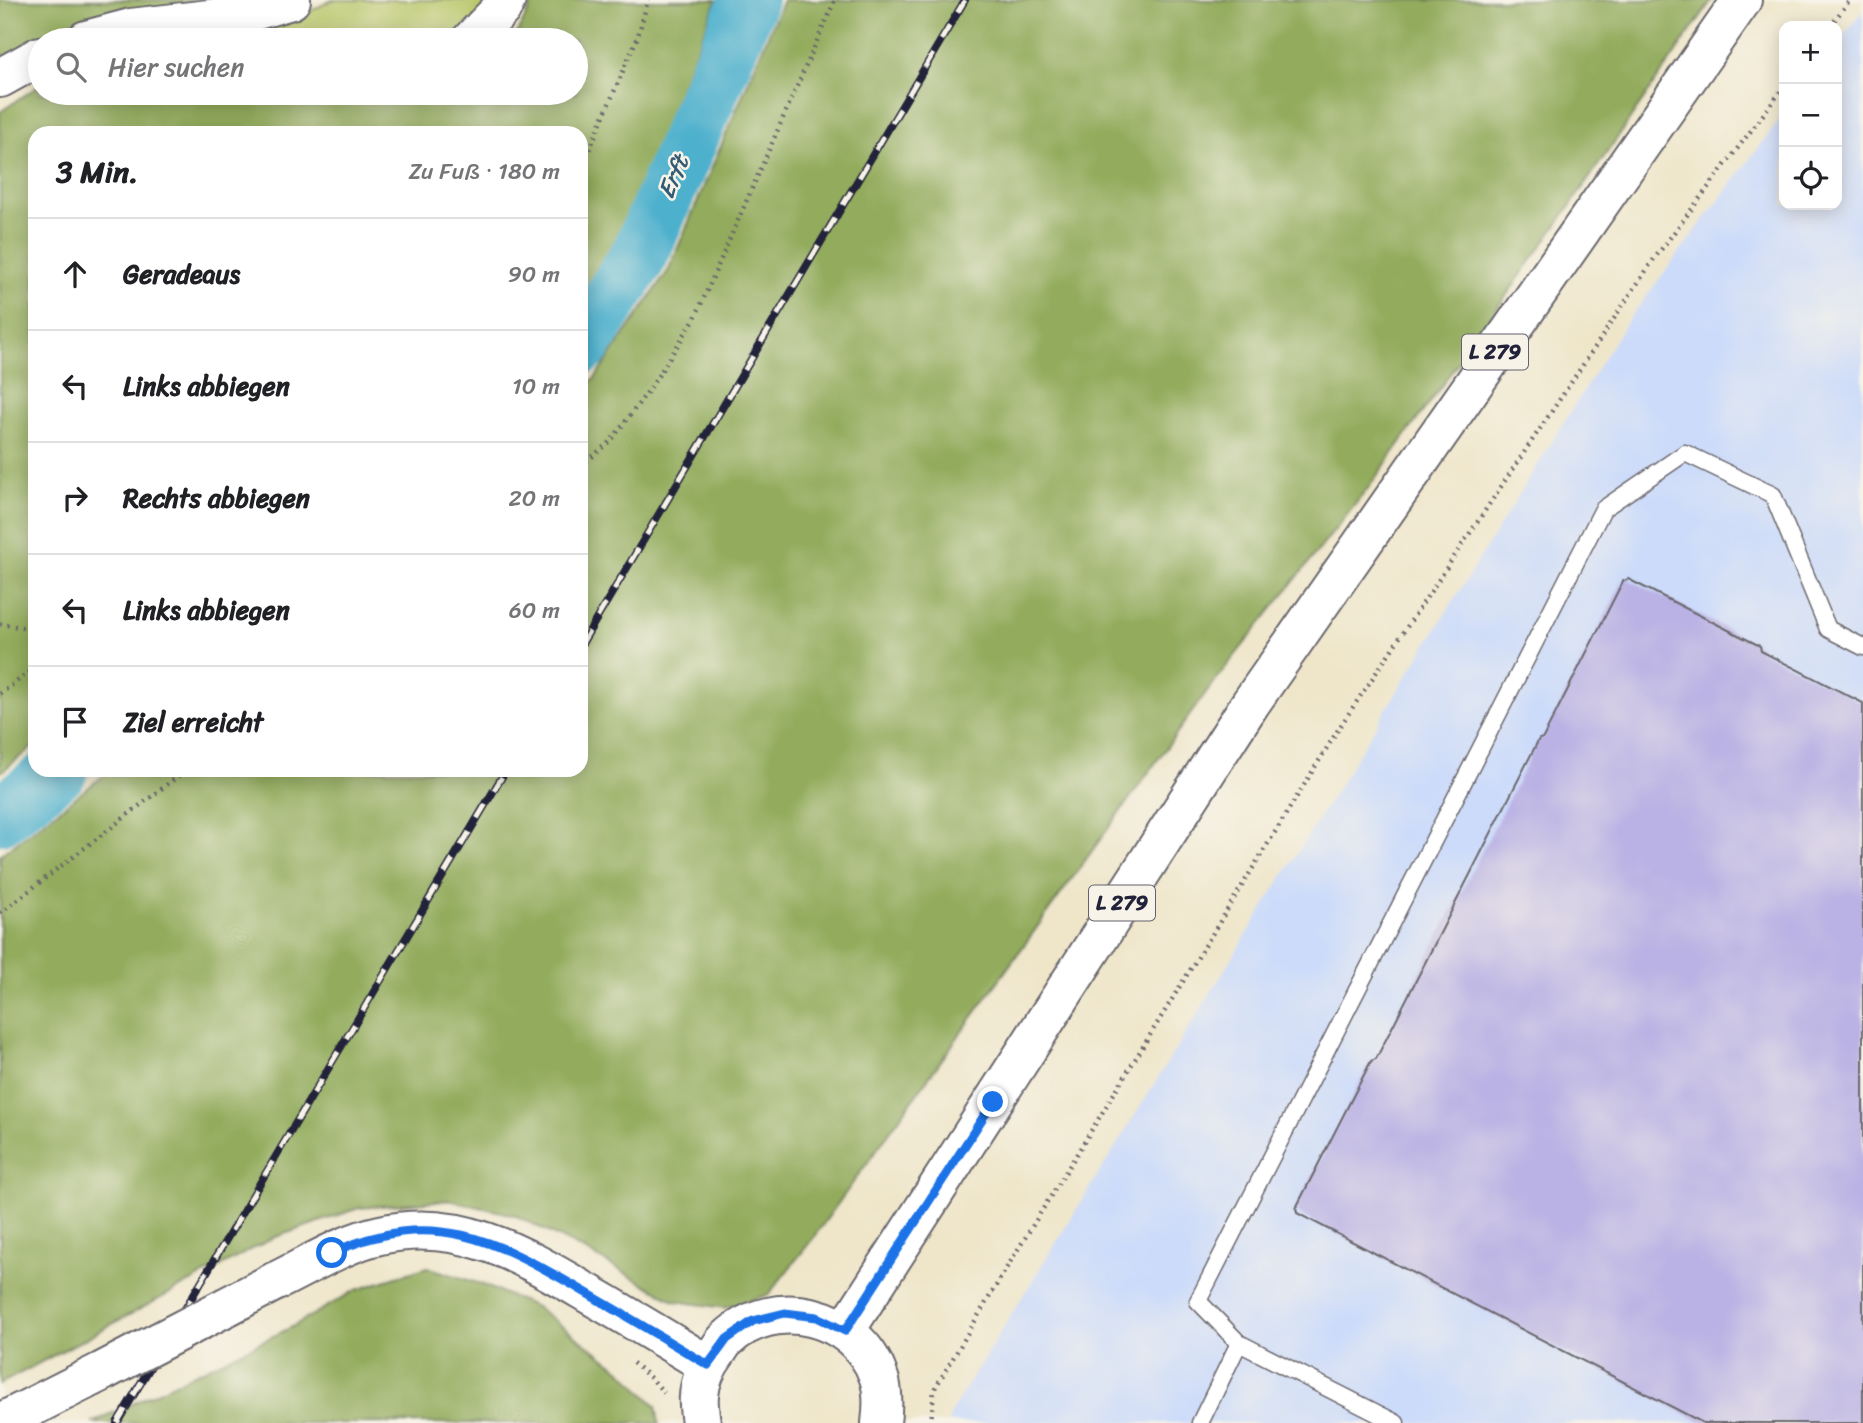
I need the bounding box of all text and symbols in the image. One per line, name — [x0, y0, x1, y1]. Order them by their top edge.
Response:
map controls — [1779, 21, 1842, 210]
button: + — [1779, 21, 1842, 84]
search box — [28, 28, 588, 105]
text: Hier suchen — [108, 44, 244, 90]
icon: search — [52, 48, 90, 86]
button: − — [1779, 84, 1842, 147]
text: 3 Min. — [56, 145, 138, 199]
water label: Erft — [645, 146, 702, 205]
button: locate — [1779, 147, 1842, 210]
text: Zu Fuß · 180 m — [408, 151, 560, 192]
text: Geradeaus — [123, 251, 240, 297]
text: 90 m — [508, 254, 560, 295]
icon: ahead — [56, 255, 94, 293]
road number: L 279 — [1462, 334, 1528, 370]
text: Links abbiegen — [123, 363, 290, 409]
text: 10 m — [512, 366, 560, 407]
icon: left — [56, 367, 94, 405]
text: Rechts abbiegen — [123, 475, 310, 521]
text: 20 m — [509, 478, 560, 519]
icon: right — [56, 479, 94, 517]
text: Links abbiegen — [123, 587, 290, 633]
text: 60 m — [509, 590, 560, 631]
icon: left — [56, 591, 94, 629]
text: Ziel erreicht — [123, 699, 263, 745]
icon: arrive — [56, 703, 94, 741]
road number: L 279 — [1089, 886, 1155, 920]
route end — [977, 1086, 1008, 1117]
route start — [316, 1237, 347, 1268]

